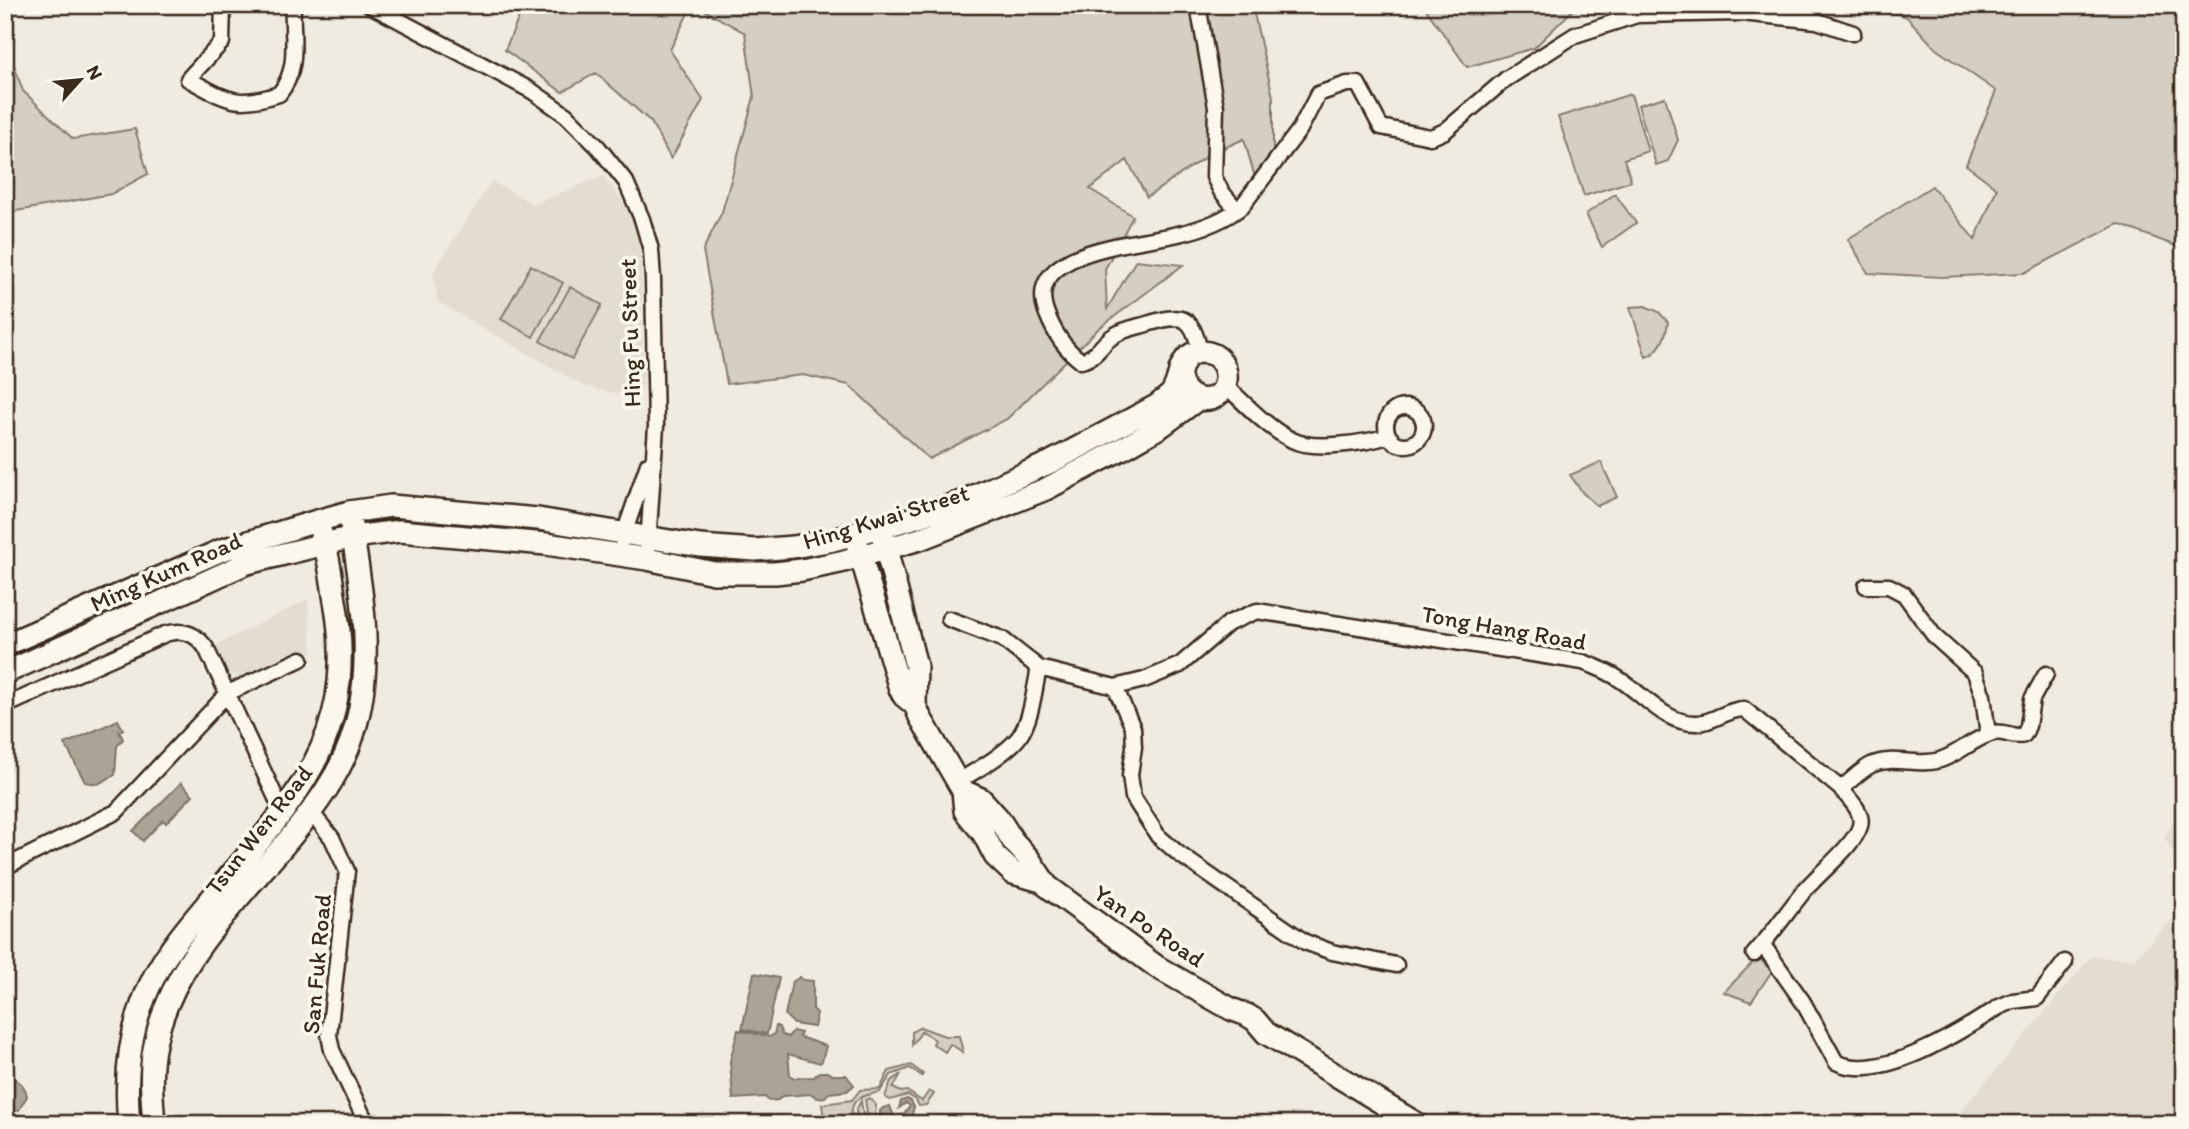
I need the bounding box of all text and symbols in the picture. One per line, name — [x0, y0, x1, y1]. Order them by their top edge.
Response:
north arrow — [46, 46, 116, 116]
text: N — [82, 62, 108, 83]
street label: Hing Fu Street — [612, 258, 647, 408]
street label: Hing Kwai Street — [799, 478, 972, 556]
street label: Ming Kum Road — [86, 525, 246, 618]
street label: Tong Hang Road — [1420, 599, 1589, 656]
street label: Tsun Wen Road — [199, 759, 318, 900]
street label: Yan Po Road — [1088, 878, 1210, 973]
street label: San Fuk Road — [296, 893, 337, 1035]

